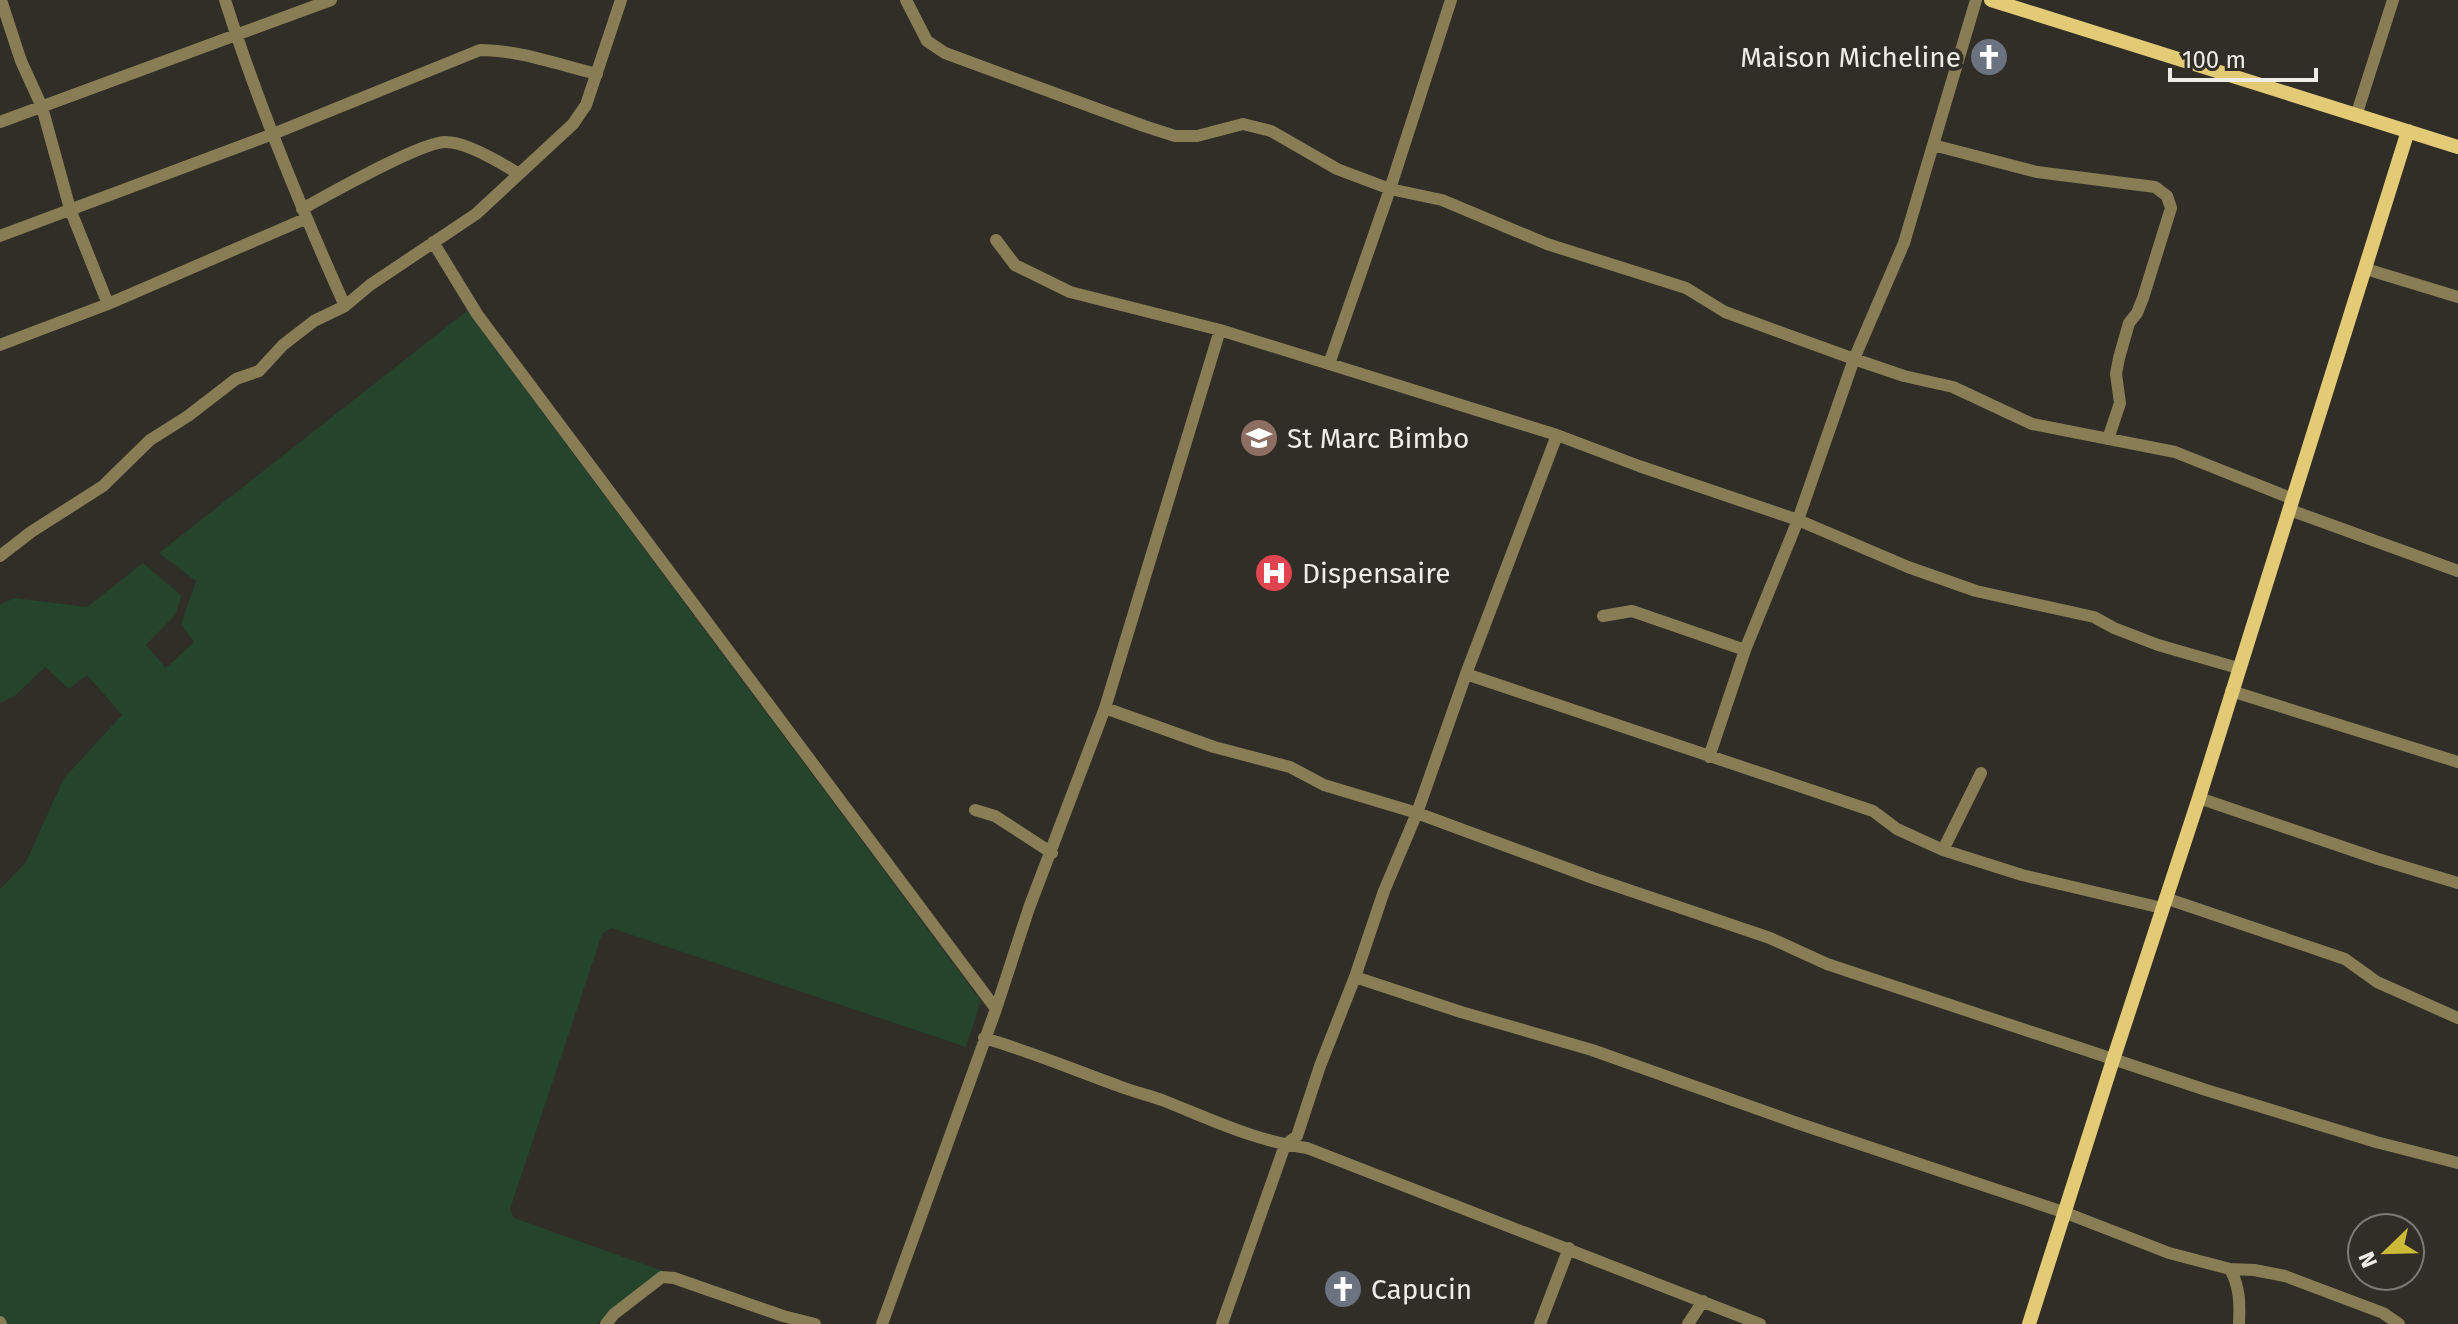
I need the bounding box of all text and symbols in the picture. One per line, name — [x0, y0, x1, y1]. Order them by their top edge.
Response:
scale bar — [2170, 32, 2316, 82]
church icon: Maison Micheline — [1968, 36, 2010, 78]
place label: Maison Micheline — [1740, 41, 1961, 74]
text: 100 m — [2182, 46, 2246, 74]
school or university icon: St Marc Bimbo — [1238, 417, 1280, 459]
place label: St Marc Bimbo — [1287, 422, 1469, 455]
hospital icon: Dispensaire — [1253, 552, 1295, 594]
place label: Dispensaire — [1302, 557, 1450, 590]
north arrow — [2346, 1212, 2426, 1292]
text: N — [2353, 1248, 2383, 1272]
church icon: Capucin — [1322, 1268, 1364, 1310]
place label: Capucin — [1371, 1273, 1472, 1306]

